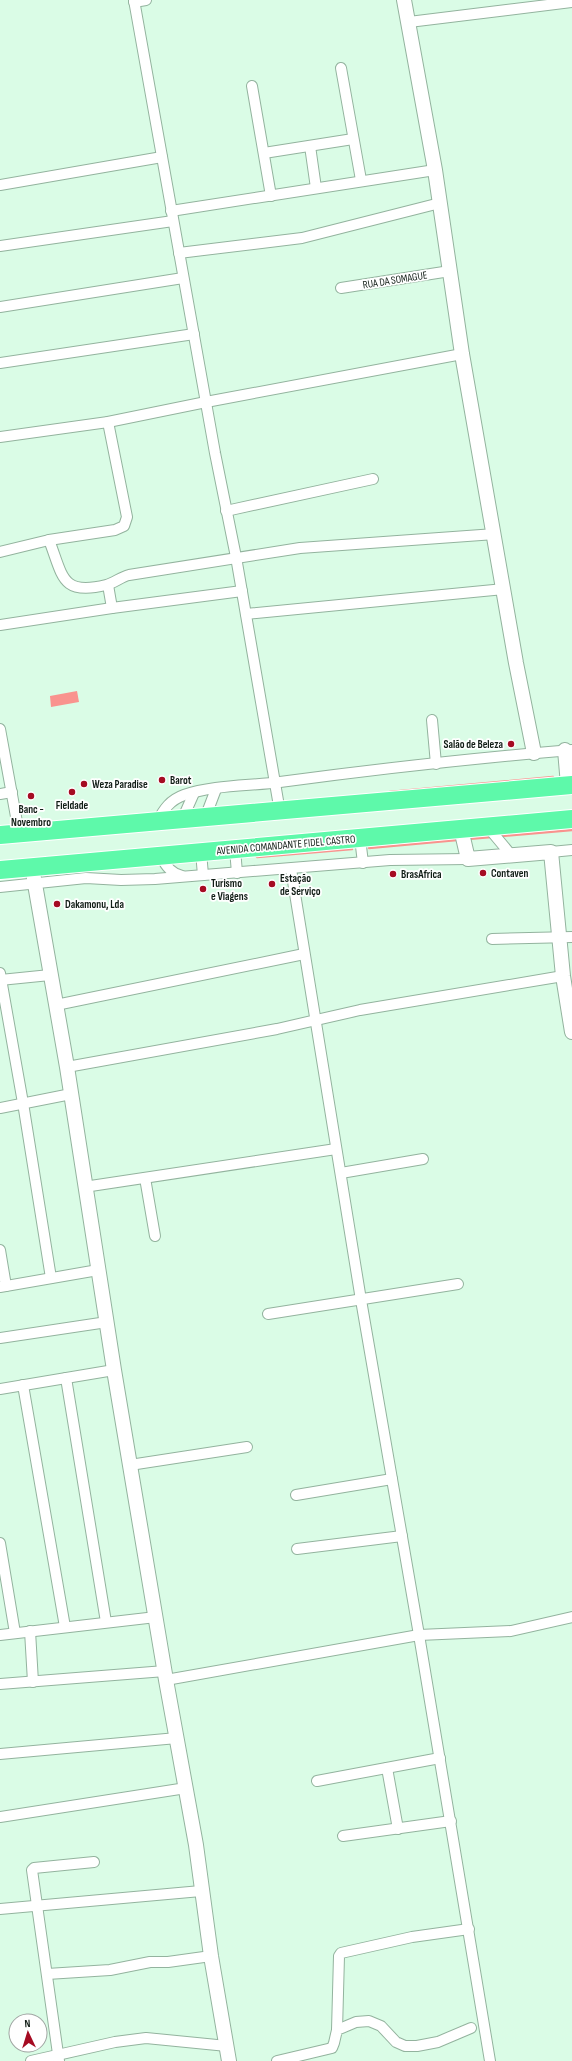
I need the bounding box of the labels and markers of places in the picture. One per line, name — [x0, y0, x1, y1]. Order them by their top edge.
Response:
place label: Salão de Beleza — [443, 738, 503, 751]
marker: Salão de Beleza — [506, 739, 516, 749]
place label: Barot — [170, 774, 192, 787]
marker: Barot — [157, 775, 167, 785]
place label: Weza Paradise — [92, 778, 148, 791]
marker: Weza Paradise — [79, 779, 89, 789]
marker: Fieldade — [67, 787, 77, 797]
marker: Banc - Novembro — [26, 791, 36, 801]
place label: Fieldade — [56, 799, 89, 812]
place label: Banc - Novembro — [11, 803, 51, 829]
place label: Contaven — [491, 867, 529, 880]
place label: BrasAfrica — [401, 868, 442, 881]
marker: Contaven — [478, 868, 488, 878]
marker: BrasAfrica — [388, 869, 398, 879]
place label: Estação de Serviço — [280, 872, 321, 898]
place label: Turismo e Viagens — [211, 877, 248, 903]
marker: Estação de Serviço — [267, 879, 277, 889]
marker: Turismo e Viagens — [198, 884, 208, 894]
place label: Dakamonu, Lda — [65, 898, 124, 911]
marker: Dakamonu, Lda — [52, 899, 62, 909]

